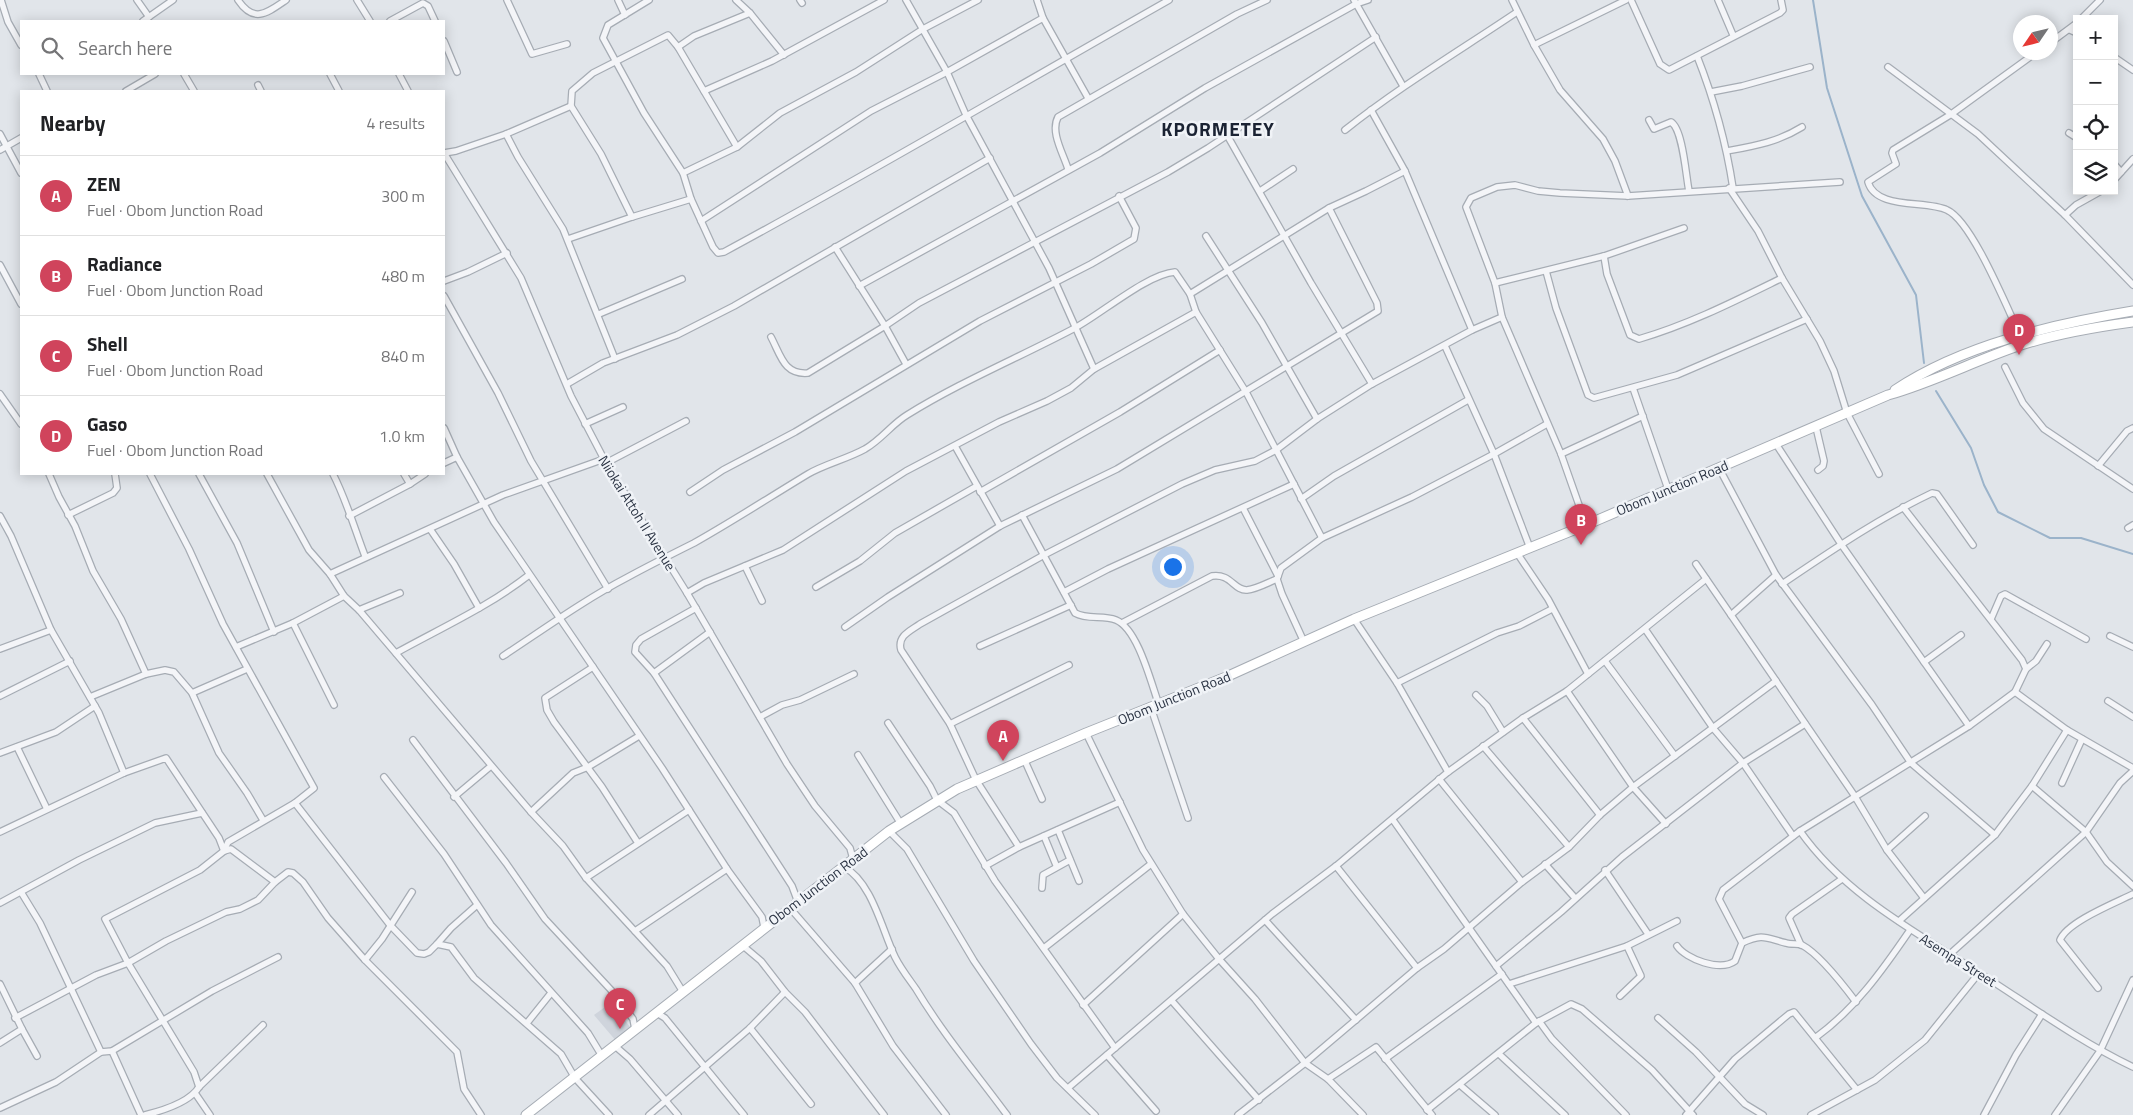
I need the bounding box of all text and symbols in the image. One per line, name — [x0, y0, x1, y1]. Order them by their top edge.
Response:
north arrow — [2013, 15, 2058, 60]
map controls — [2073, 15, 2118, 195]
button: + — [2073, 15, 2118, 60]
search box — [20, 20, 445, 75]
text: Search here — [78, 33, 172, 62]
icon: search — [38, 34, 66, 62]
button: − — [2073, 60, 2118, 105]
button: locate — [2073, 105, 2118, 150]
text: Nearby — [40, 107, 105, 139]
text: 4 results — [366, 111, 425, 135]
district label: KPORMETEY — [1161, 114, 1275, 143]
button: layers — [2073, 150, 2118, 195]
text: ZEN — [87, 169, 121, 198]
text: A — [51, 184, 61, 208]
text: 300 m — [381, 184, 425, 208]
text: Fuel · Obom Junction Road — [87, 198, 263, 222]
text: Radiance — [87, 249, 162, 278]
text: B — [51, 264, 61, 288]
text: 480 m — [381, 264, 425, 288]
text: Fuel · Obom Junction Road — [87, 278, 263, 302]
pin: D — [2003, 314, 2035, 355]
text: Shell — [87, 329, 128, 358]
text: C — [52, 344, 60, 368]
text: 840 m — [381, 344, 425, 368]
text: Fuel · Obom Junction Road — [87, 358, 263, 382]
text: Gaso — [87, 409, 127, 438]
text: D — [51, 424, 61, 448]
text: 1.0 km — [379, 424, 425, 448]
text: Fuel · Obom Junction Road — [87, 438, 263, 462]
street label: Niiokai Attoh II Avenue — [593, 451, 681, 574]
street label: Obom Junction Road — [1612, 454, 1731, 521]
pin: B — [1565, 504, 1597, 545]
your location — [1160, 554, 1186, 580]
street label: Obom Junction Road — [1114, 665, 1233, 730]
pin: A — [987, 720, 1019, 761]
street label: Obom Junction Road — [763, 841, 872, 930]
street label: Asempa Street — [1916, 928, 2001, 992]
pin: C — [604, 988, 636, 1029]

